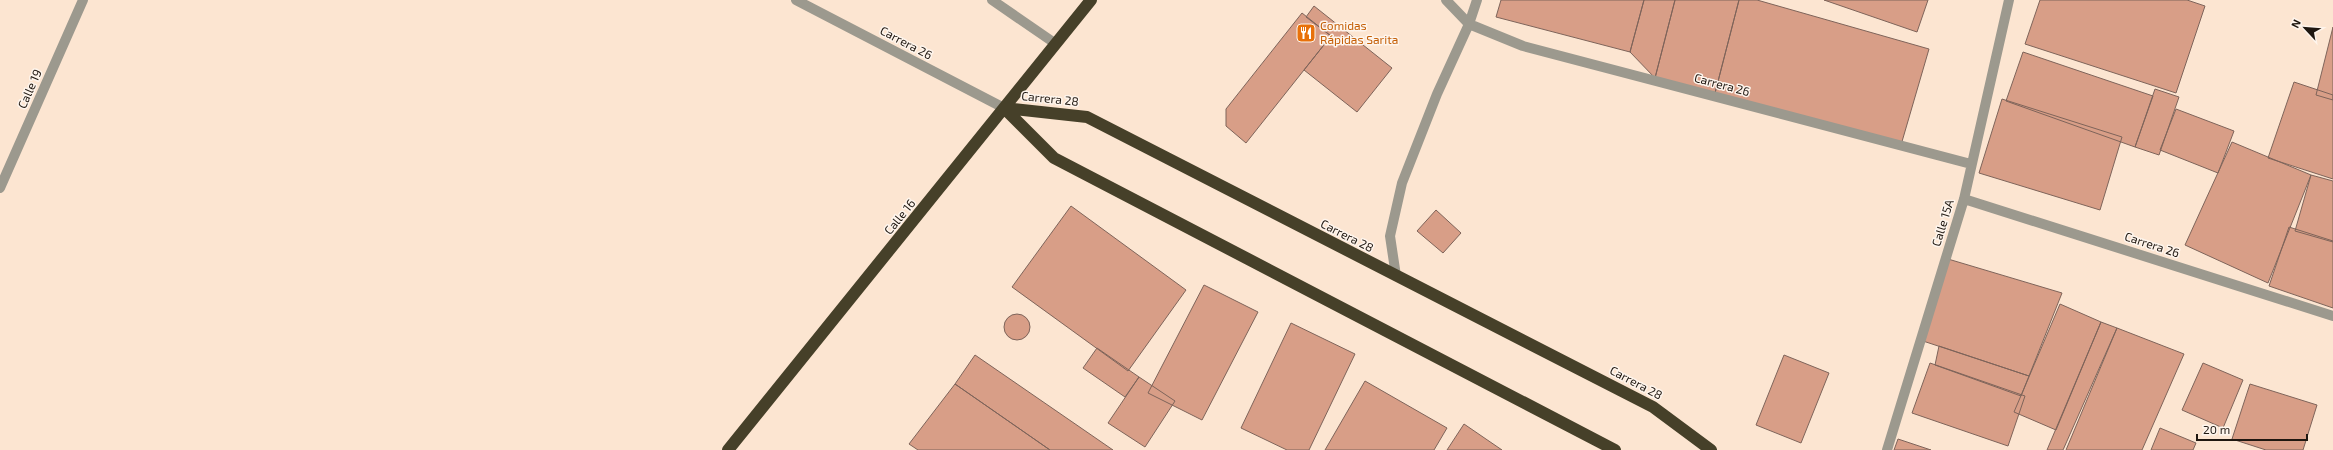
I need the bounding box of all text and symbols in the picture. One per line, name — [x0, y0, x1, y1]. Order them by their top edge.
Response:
north arrow — [2285, 8, 2325, 48]
text: N — [2288, 17, 2303, 30]
place label: Comidas Rápidas Sarita — [1320, 18, 1398, 46]
restaurant icon: Comidas Rápidas Sarita — [1295, 22, 1317, 44]
street label: Carrera 26 — [878, 23, 935, 62]
street label: Calle 19 — [14, 67, 44, 110]
street label: Carrera 26 — [1693, 70, 1752, 98]
street label: Carrera 28 — [1021, 88, 1079, 108]
street label: Calle 16 — [881, 196, 918, 237]
street label: Calle 15A — [1928, 197, 1956, 248]
street label: Carrera 28 — [1319, 216, 1376, 254]
street label: Carrera 26 — [2123, 229, 2182, 260]
street label: Carrera 28 — [1608, 362, 1665, 402]
scale bar — [2197, 416, 2307, 442]
text: 20 m — [2203, 422, 2230, 436]

